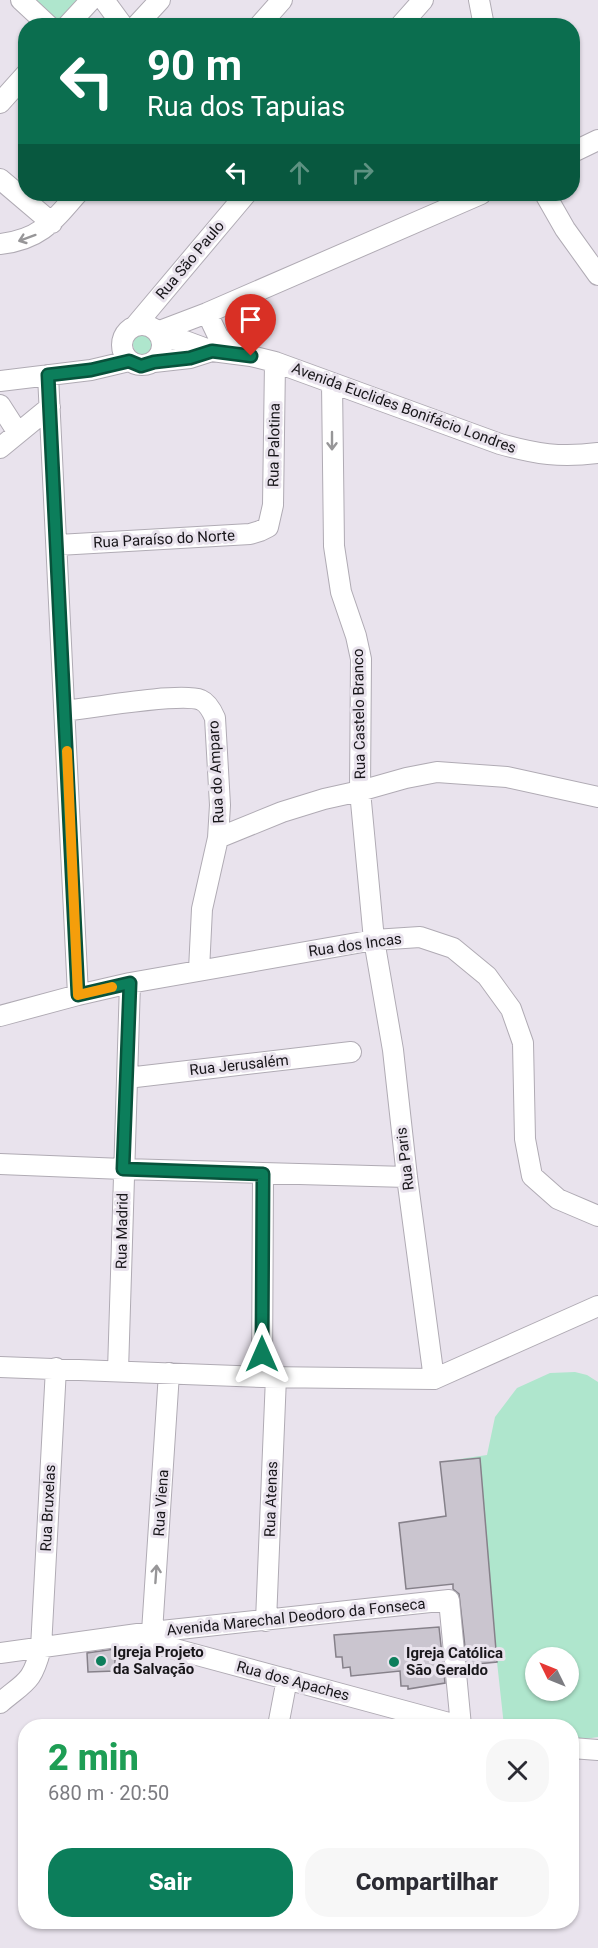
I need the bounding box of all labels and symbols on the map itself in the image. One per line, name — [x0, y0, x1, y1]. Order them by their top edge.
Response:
street label: Rua São Paulo — [152, 217, 228, 303]
one-way arrow — [19, 233, 37, 244]
pin — [225, 294, 276, 356]
street label: Avenida Euclides Bonifácio Londres — [289, 359, 519, 457]
street label: Rua Palotina — [264, 403, 284, 487]
one-way arrow — [326, 431, 338, 451]
street label: Rua Paraíso do Norte — [93, 526, 235, 552]
street label: Rua Castelo Branco — [349, 648, 369, 780]
street label: Rua do Amparo — [204, 720, 228, 824]
street label: Rua dos Incas — [307, 930, 403, 960]
street label: Rua Jerusalém — [189, 1051, 289, 1079]
street label: Rua Paris — [392, 1126, 418, 1192]
street label: Rua Madrid — [112, 1193, 132, 1269]
position arrow — [230, 1322, 294, 1386]
street label: Rua Atenas — [261, 1461, 281, 1537]
street label: Rua Bruxelas — [37, 1464, 59, 1552]
street label: Rua Viena — [150, 1469, 172, 1537]
one-way arrow — [150, 1565, 161, 1585]
street label: Avenida Marechal Deodoro da Fonseca — [166, 1594, 426, 1640]
place label: Igreja Projeto da Salvação — [113, 1643, 204, 1678]
place label: Igreja Católica São Geraldo — [406, 1644, 503, 1679]
north arrow — [525, 1647, 579, 1701]
marker: Igreja Projeto da Salvação — [94, 1654, 108, 1668]
marker: Igreja Católica São Geraldo — [387, 1655, 401, 1669]
street label: Rua dos Apaches — [235, 1657, 351, 1705]

